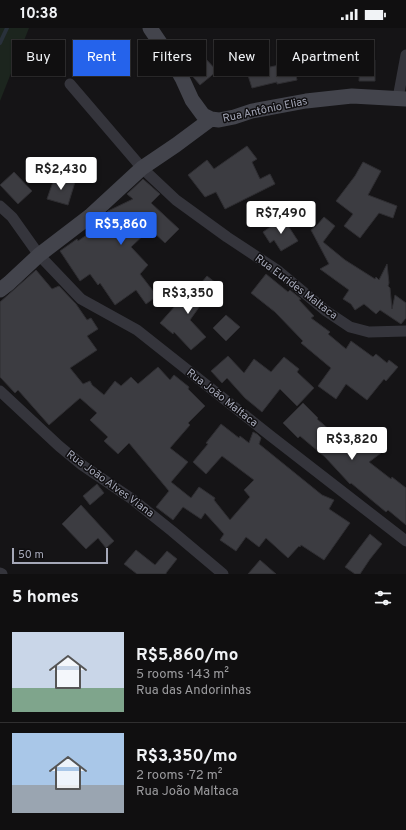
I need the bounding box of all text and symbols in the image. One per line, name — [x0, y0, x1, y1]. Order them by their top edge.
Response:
text: 10:38 — [20, 5, 58, 24]
chip: Buy — [12, 40, 65, 76]
chip: Rent — [73, 40, 130, 76]
chip: Filters — [138, 40, 206, 76]
chip: New — [214, 40, 269, 76]
chip: Apartment — [277, 40, 374, 76]
street label: Rua Antônio Elias — [221, 94, 309, 126]
pin: R$2,430 — [24, 157, 98, 191]
text: R$2,430 — [35, 162, 87, 178]
pin: R$7,490 — [244, 201, 318, 235]
text: R$7,490 — [256, 206, 306, 222]
pin: R$5,860 — [84, 212, 158, 246]
text: R$5,860 — [95, 217, 147, 233]
street label: Rua Eurides Maltaca — [252, 251, 340, 323]
pin: R$3,350 — [151, 281, 225, 315]
text: R$3,350 — [162, 286, 214, 302]
street label: Rua João Maltaca — [183, 366, 261, 430]
pin: R$3,820 — [315, 427, 389, 461]
text: R$3,820 — [326, 432, 378, 448]
street label: Rua João Alves Viana — [63, 447, 157, 521]
scale bar — [12, 546, 108, 565]
text: 50 m — [18, 548, 44, 562]
text: 5 homes — [12, 587, 79, 609]
icon: filters — [372, 587, 394, 609]
text: R$5,860/mo — [136, 645, 238, 667]
icon: home — [44, 648, 92, 696]
text: 5 rooms · 143 m² — [136, 667, 229, 683]
text: Rua das Andorinhas — [136, 683, 251, 699]
text: R$3,350/mo — [136, 746, 237, 768]
icon: home — [44, 749, 92, 797]
text: 2 rooms · 72 m² — [136, 768, 222, 784]
text: Rua João Maltaca — [136, 784, 239, 800]

